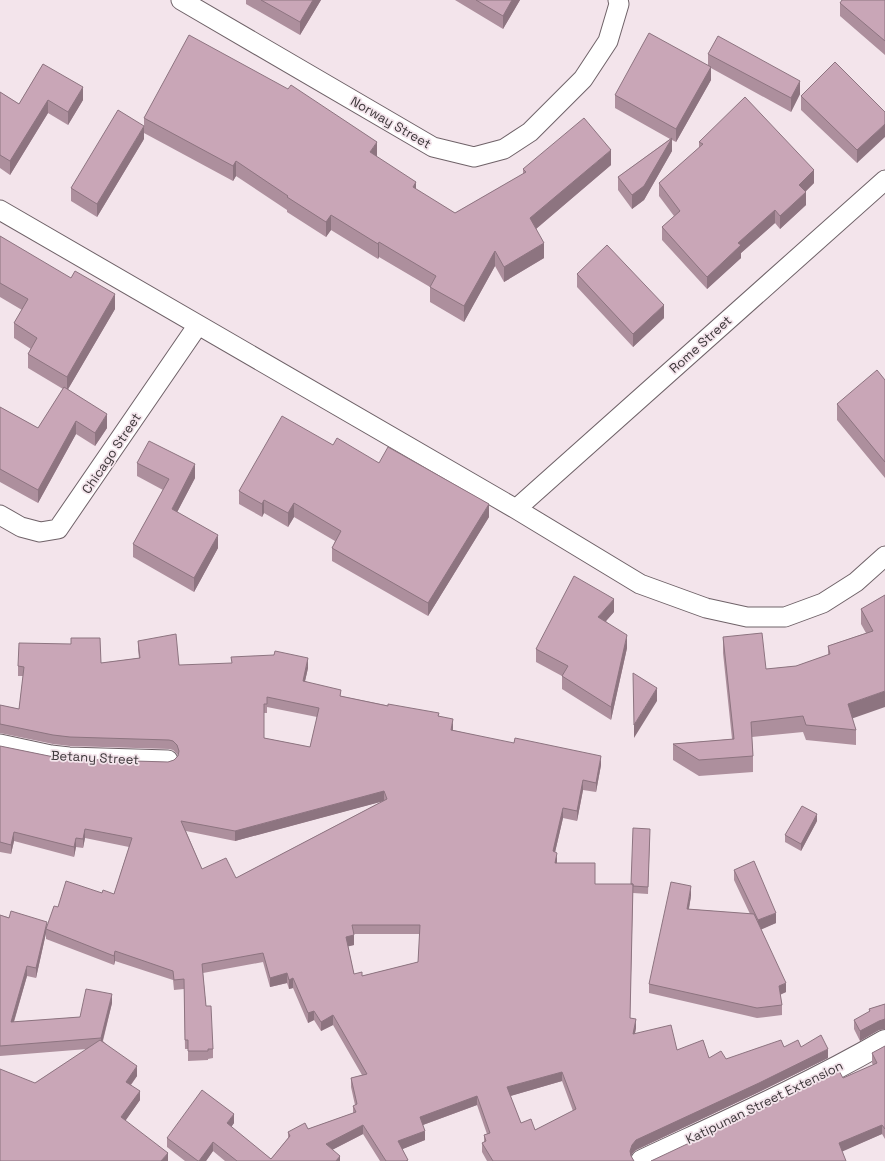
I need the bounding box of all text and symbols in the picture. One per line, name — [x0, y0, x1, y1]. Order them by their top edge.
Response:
street label: Norway Street — [347, 93, 434, 152]
street label: Rome Street — [666, 312, 735, 377]
street label: Chicago Street — [78, 410, 145, 497]
street label: Betany Street — [50, 747, 140, 768]
street label: Katipunan Street Extension — [683, 1057, 846, 1148]

